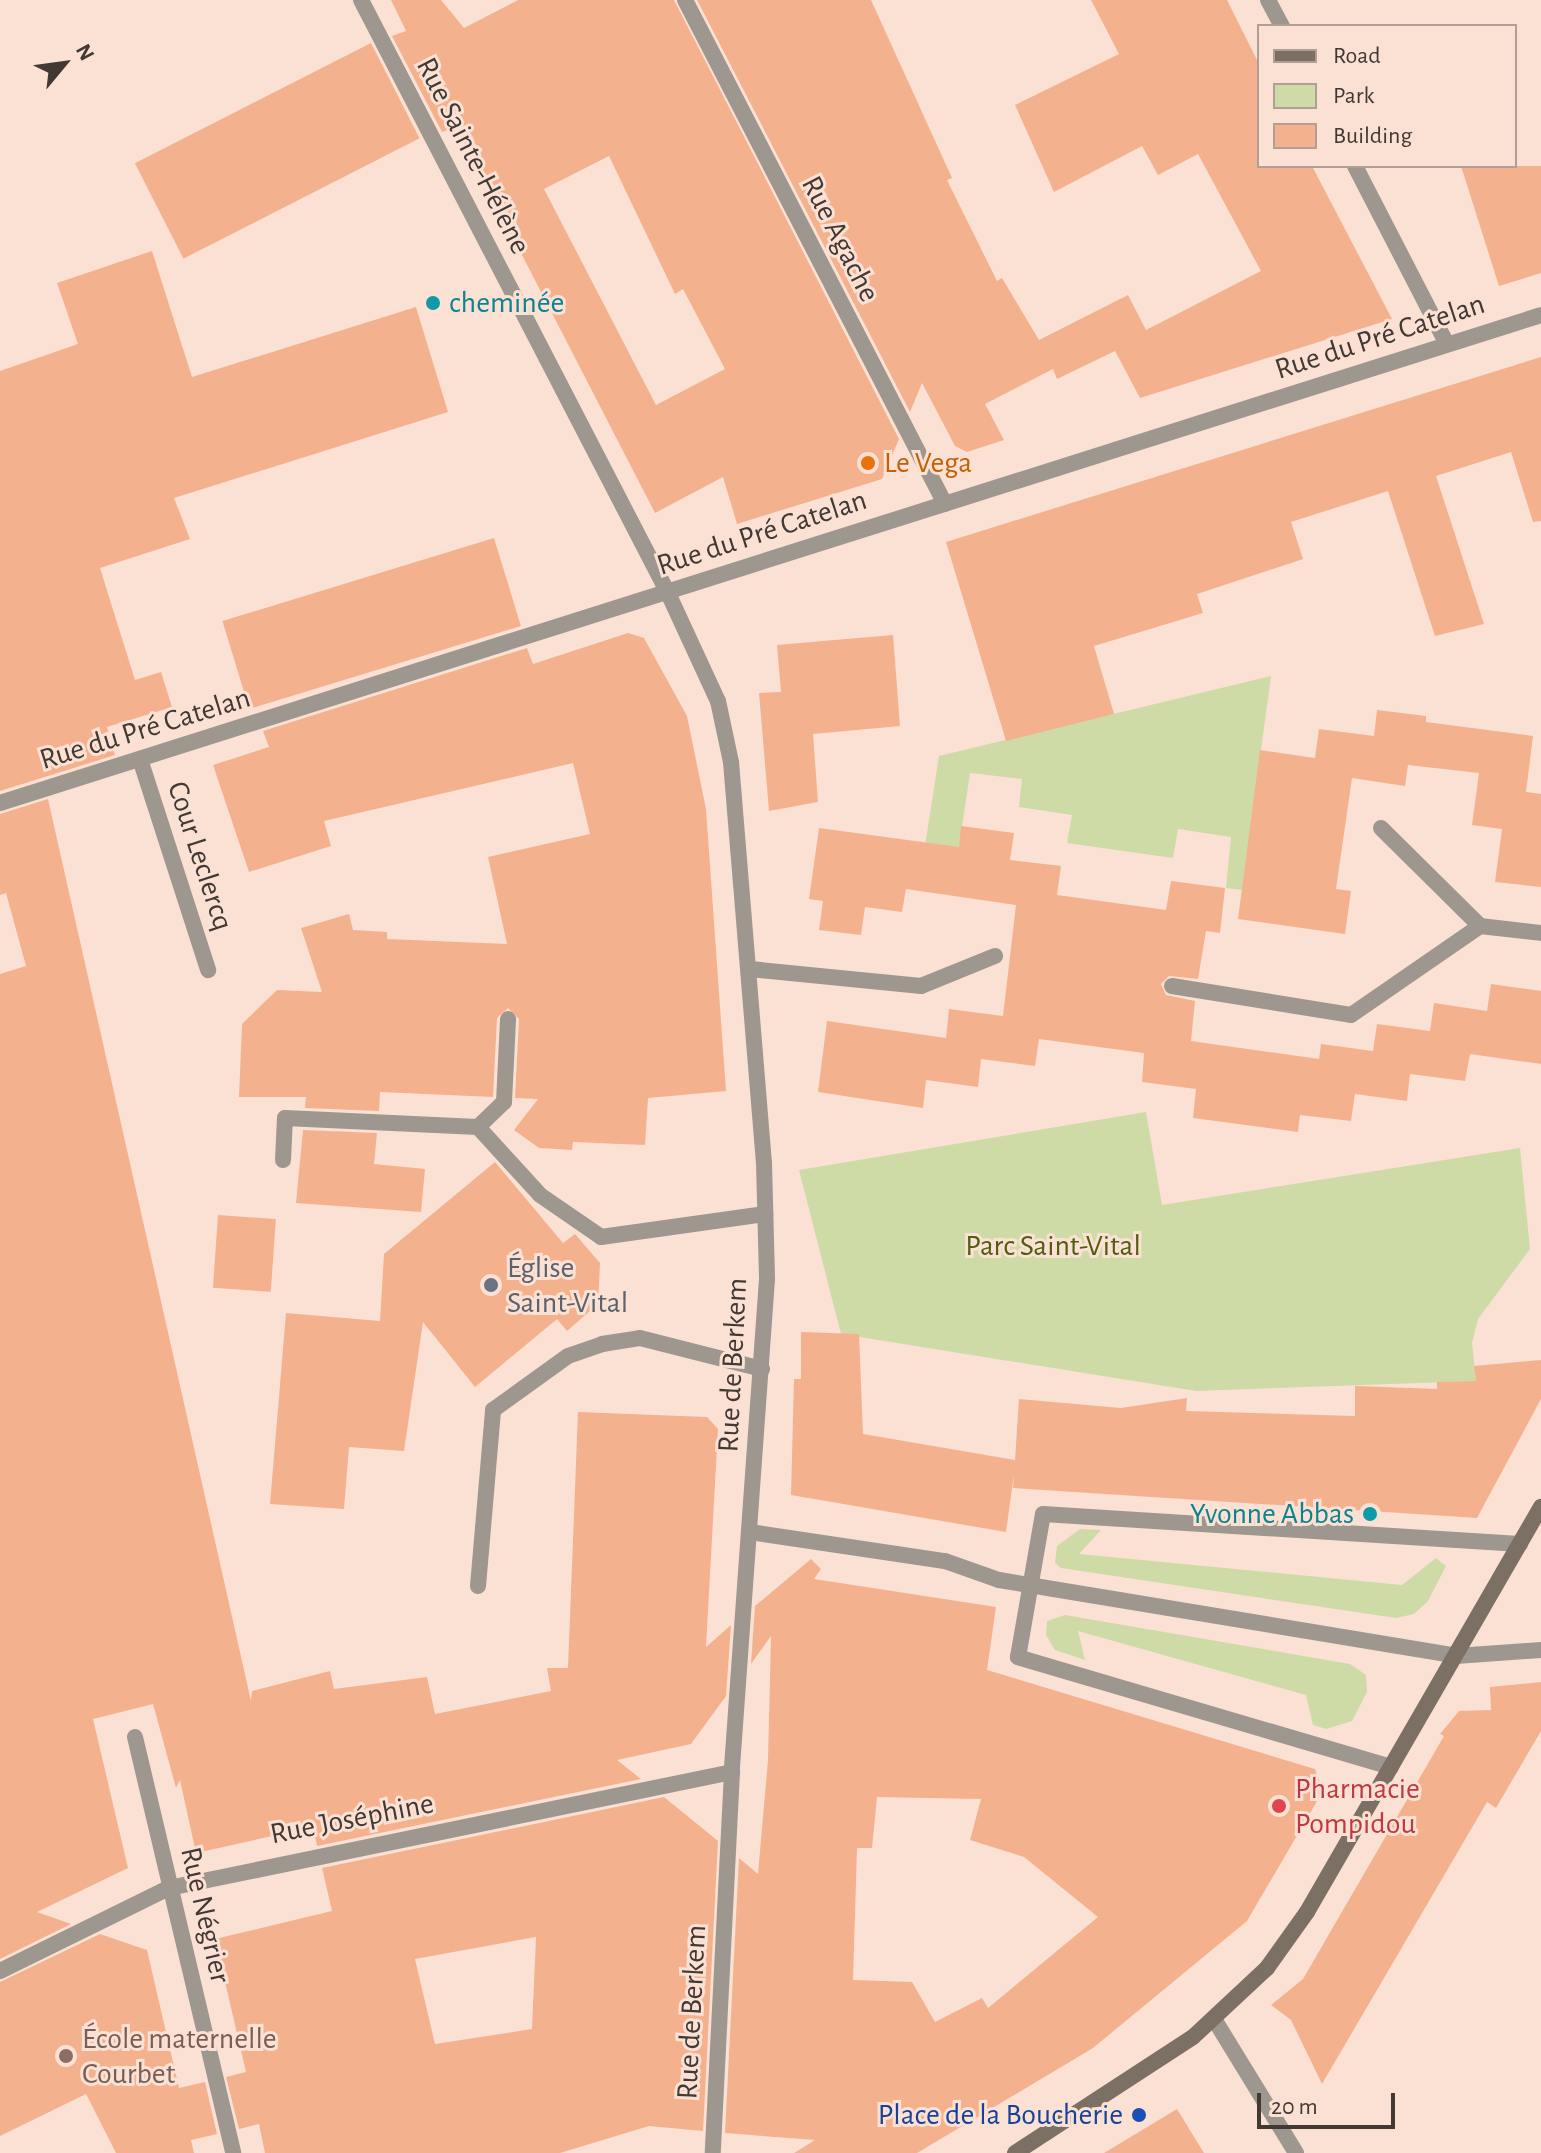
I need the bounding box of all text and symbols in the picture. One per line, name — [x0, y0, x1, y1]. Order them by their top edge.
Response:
north arrow — [24, 24, 104, 104]
legend — [1257, 24, 1517, 168]
text: N — [72, 40, 98, 64]
text: Road — [1333, 44, 1381, 68]
street label: Rue Sainte-Hélène — [408, 52, 538, 260]
text: Park — [1333, 84, 1374, 108]
text: Building — [1333, 124, 1412, 148]
street label: Rue Agache — [793, 170, 887, 308]
place label: cheminée — [449, 285, 564, 321]
street label: Rue du Pré Catelan — [1271, 286, 1489, 388]
marker: cheminée — [424, 294, 442, 312]
place label: Le Vega — [884, 445, 972, 481]
marker: Le Vega — [859, 454, 877, 472]
street label: Rue du Pré Catelan — [653, 482, 871, 584]
street label: Rue du Pré Catelan — [35, 680, 255, 778]
street label: Cour Leclercq — [159, 777, 241, 935]
park label: Parc Saint-Vital — [965, 1228, 1141, 1264]
place label: Église Saint-Vital — [507, 1250, 628, 1320]
marker: Église Saint-Vital — [482, 1276, 500, 1294]
street label: Rue de Berkem — [710, 1277, 756, 1453]
place label: Yvonne Abbas — [1190, 1496, 1354, 1532]
marker: Yvonne Abbas — [1361, 1505, 1379, 1523]
place label: Pharmacie Pompidou — [1295, 1771, 1420, 1842]
street label: Rue Joséphine — [267, 1786, 437, 1852]
marker: Pharmacie Pompidou — [1270, 1797, 1288, 1815]
street label: Rue Négrier — [172, 1843, 238, 1987]
street label: Rue de Berkem — [669, 1924, 715, 2100]
place label: École maternelle Courbet — [82, 2021, 277, 2092]
marker: École maternelle Courbet — [57, 2047, 75, 2065]
scale bar — [1261, 2077, 1399, 2127]
text: 20 m — [1271, 2095, 1318, 2119]
place label: Place de la Boucherie — [878, 2097, 1123, 2133]
marker: Place de la Boucherie — [1130, 2106, 1148, 2124]

